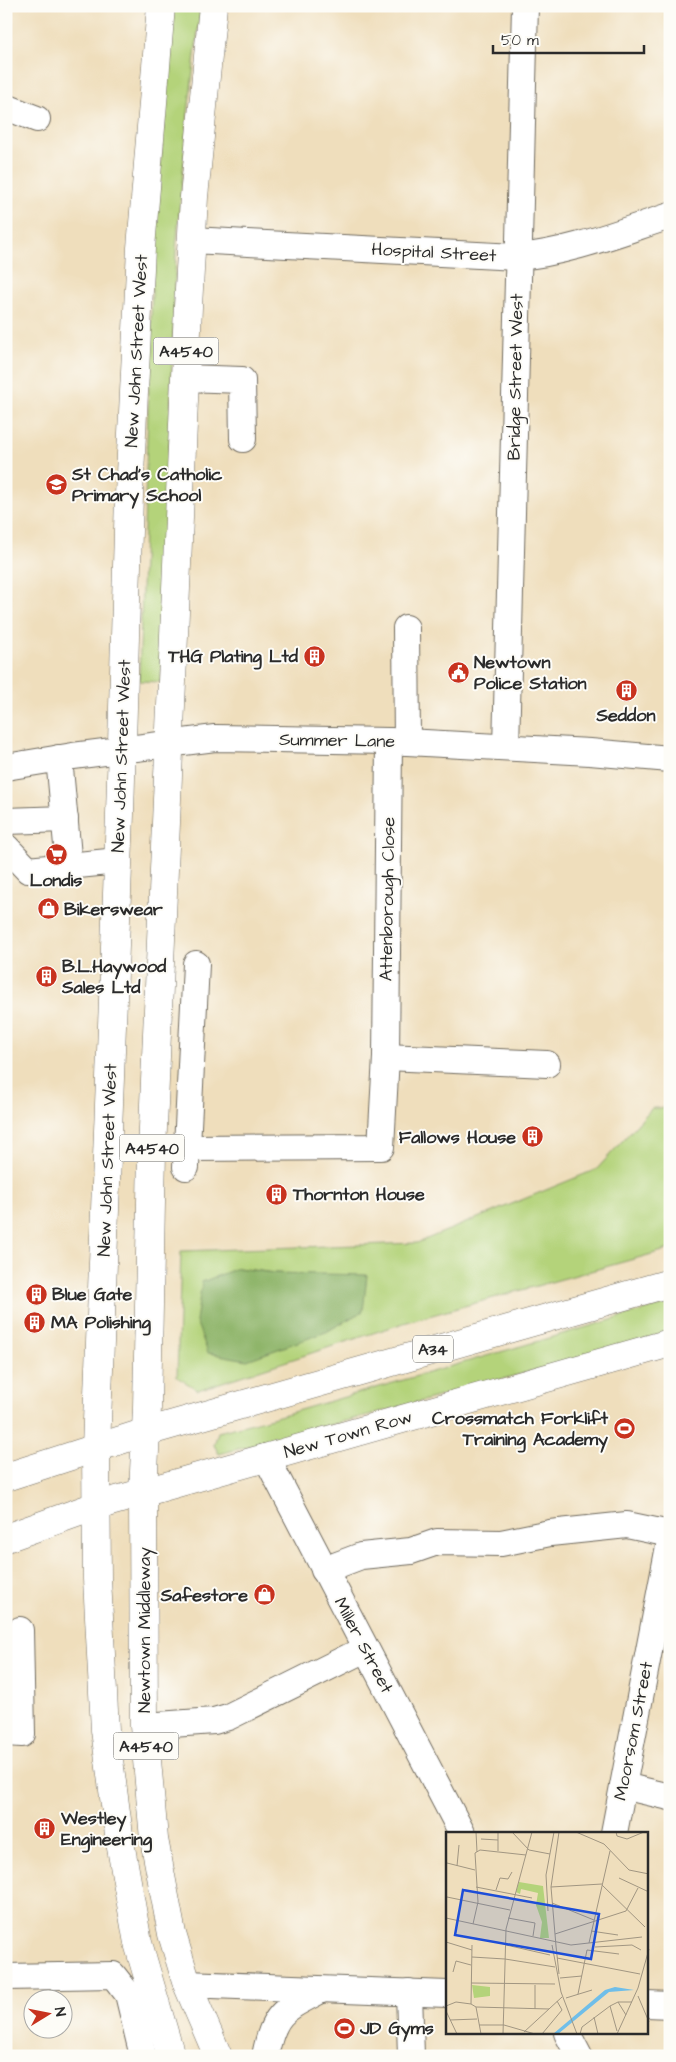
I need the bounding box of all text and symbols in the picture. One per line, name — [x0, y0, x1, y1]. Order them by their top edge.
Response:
scale bar — [493, 22, 645, 54]
text: 50 m — [501, 30, 539, 51]
street label: Hospital Street — [371, 237, 498, 268]
street label: New John Street West — [119, 253, 154, 448]
street label: Bridge Street West — [502, 293, 530, 461]
road number: A4540 — [154, 338, 218, 364]
place label: St Chad's Catholic Primary School — [71, 462, 223, 509]
school or university icon: St Chad's Catholic Primary School — [44, 472, 68, 496]
place label: THG Plating Ltd — [167, 644, 299, 670]
building icon: THG Plating Ltd — [302, 644, 326, 668]
place label: Newtown Police Station — [474, 650, 587, 696]
street label: New John Street West — [106, 658, 137, 853]
public building icon: Newtown Police Station — [446, 660, 470, 684]
building icon: Seddon — [614, 678, 638, 702]
place label: Seddon — [596, 703, 655, 728]
street label: Summer Lane — [279, 727, 395, 754]
street label: Attenborough Close — [374, 816, 402, 981]
supermarket icon: Londis — [44, 843, 68, 867]
place label: Londis — [30, 868, 82, 893]
shop icon: Bikerswear — [36, 897, 60, 921]
place label: Bikerswear — [64, 897, 163, 922]
place label: B.L.Haywood Sales Ltd — [61, 954, 167, 1000]
building icon: B.L.Haywood Sales Ltd — [34, 964, 58, 988]
street label: New John Street West — [92, 1062, 123, 1257]
place label: Fallows House — [399, 1125, 516, 1150]
building icon: Fallows House — [520, 1125, 544, 1149]
road number: A4540 — [120, 1134, 184, 1162]
building icon: Thornton House — [265, 1182, 289, 1206]
place label: Thornton House — [292, 1182, 425, 1207]
building icon: Blue Gate — [24, 1282, 48, 1306]
place label: Blue Gate — [52, 1282, 133, 1307]
building icon: MA Polishing — [23, 1310, 47, 1334]
place label: MA Polishing — [51, 1310, 151, 1336]
road number: A34 — [413, 1336, 453, 1362]
street label: New Town Row — [281, 1404, 415, 1465]
place label: Crossmatch Forklift Training Academy — [432, 1406, 609, 1453]
sports icon: Crossmatch Forklift Training Academy — [612, 1416, 636, 1440]
street label: Newtown Middleway — [132, 1547, 158, 1713]
place label: Safestore — [160, 1583, 248, 1608]
shop icon: Safestore — [252, 1583, 276, 1607]
street label: Miller Street — [328, 1593, 400, 1698]
street label: Moorsom Street — [608, 1659, 659, 1803]
road number: A4540 — [114, 1732, 178, 1760]
place label: Westley Engineering — [60, 1806, 153, 1853]
building icon: Westley Engineering — [33, 1816, 57, 1840]
inset map — [446, 1832, 648, 2034]
north arrow — [22, 1990, 72, 2040]
text: N — [49, 2006, 70, 2018]
sports icon: JD Gyms — [332, 2016, 356, 2040]
place label: JD Gyms — [359, 2016, 434, 2042]

